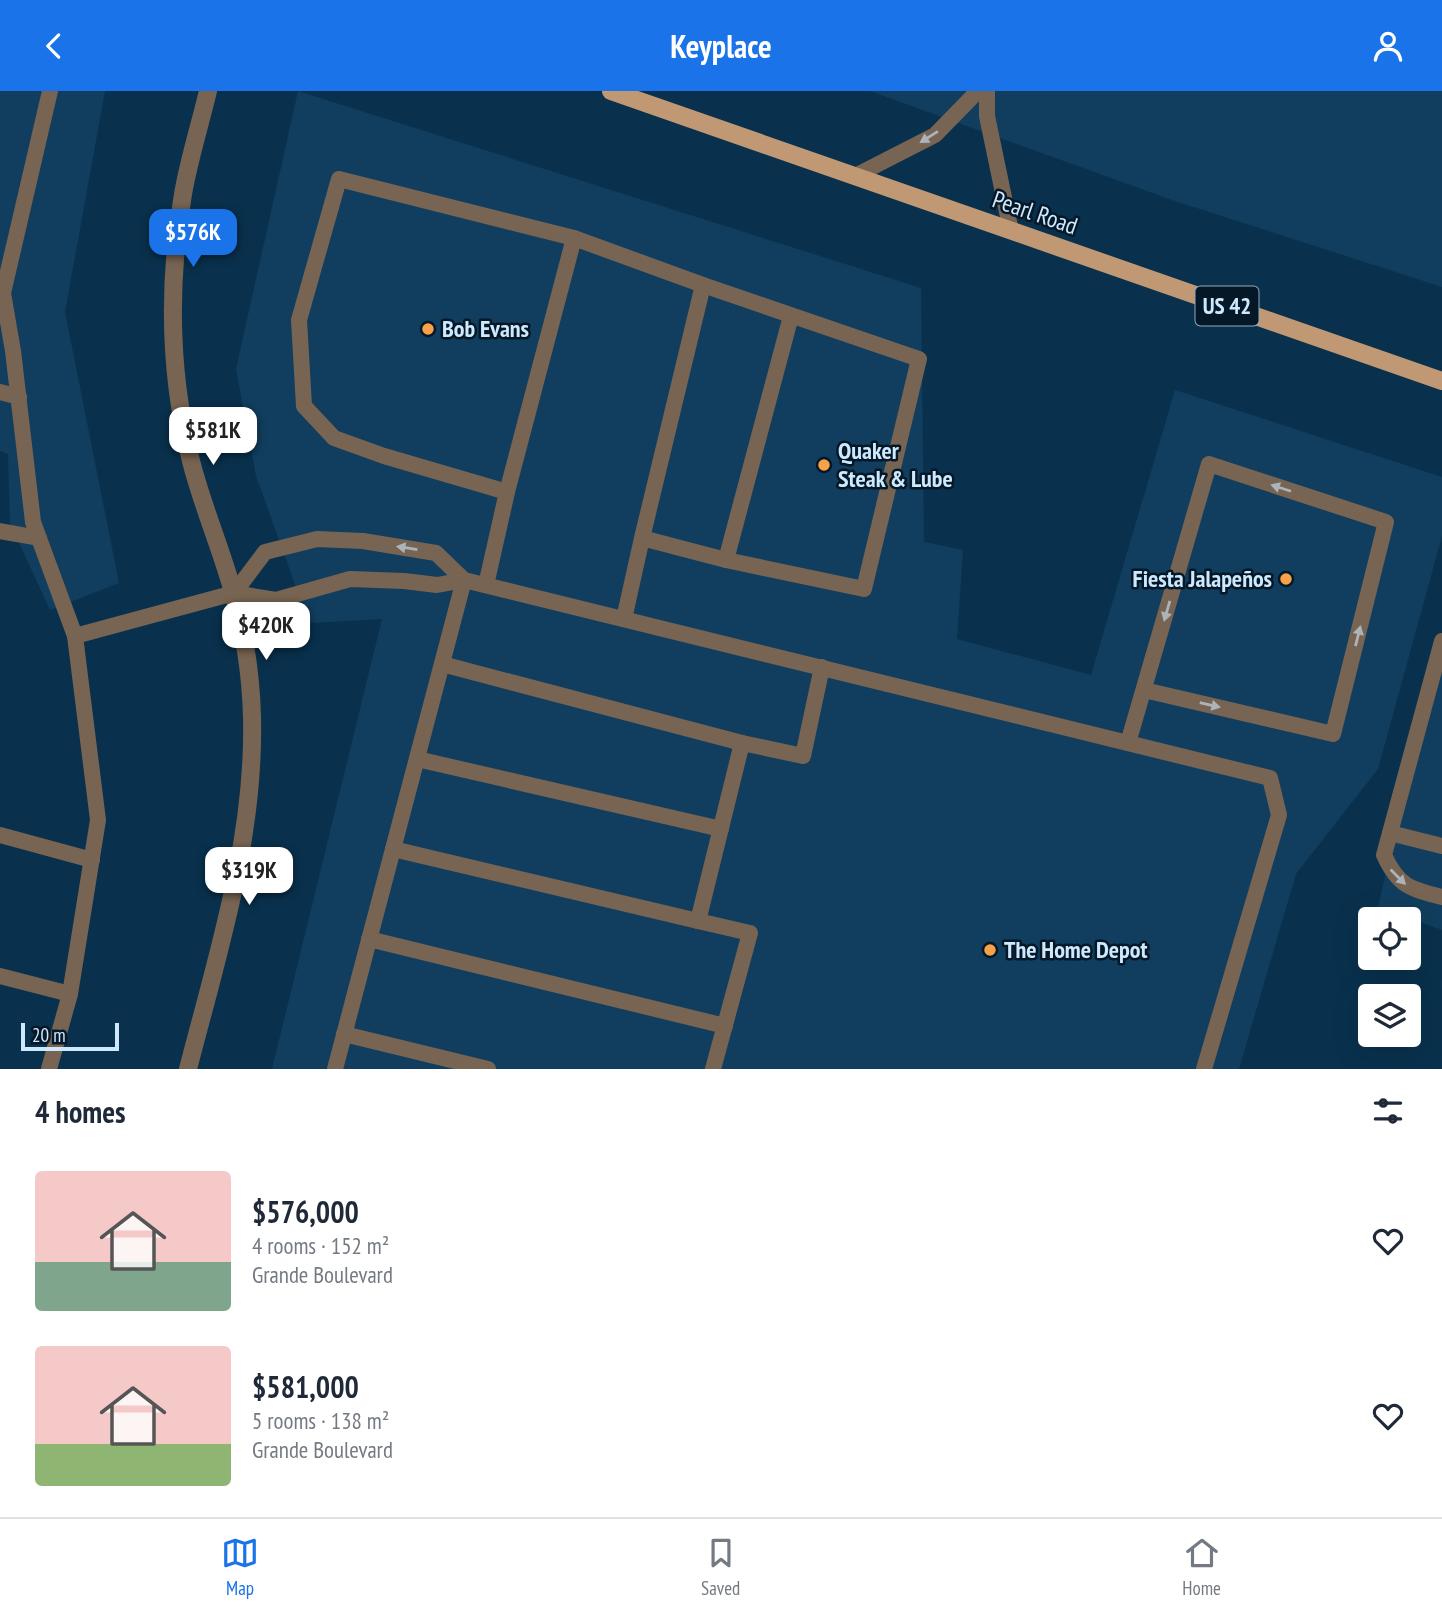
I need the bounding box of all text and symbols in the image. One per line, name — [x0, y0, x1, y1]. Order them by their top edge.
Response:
text: Keyplace — [670, 25, 772, 67]
icon: back — [35, 27, 73, 65]
icon: person — [1369, 27, 1407, 65]
one-way arrow — [919, 131, 938, 144]
street label: Pearl Road — [989, 184, 1082, 241]
pin: $576K — [144, 209, 242, 269]
text: $576K — [165, 217, 221, 246]
road number: US 42 — [1196, 287, 1258, 325]
place label: Bob Evans — [442, 313, 529, 344]
marker: Bob Evans — [420, 321, 436, 337]
pin: $581K — [164, 407, 262, 467]
text: $581K — [185, 415, 241, 444]
place label: Quaker Steak & Lube — [838, 435, 953, 494]
marker: Quaker Steak & Lube — [816, 457, 832, 473]
one-way arrow — [1270, 482, 1291, 493]
one-way arrow — [396, 542, 418, 553]
place label: Fiesta Jalapeños — [1133, 563, 1272, 594]
marker: Fiesta Jalapeños — [1278, 571, 1294, 587]
one-way arrow — [1161, 600, 1172, 622]
pin: $420K — [217, 603, 315, 662]
text: $420K — [238, 610, 294, 639]
one-way arrow — [1353, 625, 1364, 647]
one-way arrow — [1200, 700, 1222, 711]
pin: $319K — [200, 847, 298, 907]
text: $319K — [221, 855, 277, 884]
one-way arrow — [1390, 868, 1407, 885]
map controls — [1358, 907, 1421, 1047]
button: locate — [1358, 907, 1421, 970]
place label: The Home Depot — [1004, 934, 1147, 965]
marker: The Home Depot — [982, 942, 998, 958]
button: layers — [1358, 984, 1421, 1047]
scale bar — [21, 1020, 119, 1052]
text: 20 m — [32, 1023, 66, 1047]
text: 4 homes — [35, 1092, 126, 1131]
icon: filters — [1369, 1092, 1407, 1130]
text: $576,000 — [252, 1192, 359, 1231]
icon: home — [91, 1199, 175, 1283]
icon: heart — [1369, 1222, 1407, 1260]
text: 4 rooms · 152 m² — [252, 1231, 389, 1260]
text: Grande Boulevard — [252, 1260, 393, 1289]
text: $581,000 — [252, 1367, 359, 1406]
icon: home — [91, 1374, 175, 1458]
icon: heart — [1369, 1397, 1407, 1435]
text: 5 rooms · 138 m² — [252, 1406, 389, 1435]
text: Grande Boulevard — [252, 1435, 393, 1464]
tab: Map — [221, 1534, 259, 1600]
tab: Saved — [701, 1534, 740, 1600]
tab: Home — [1182, 1534, 1221, 1600]

